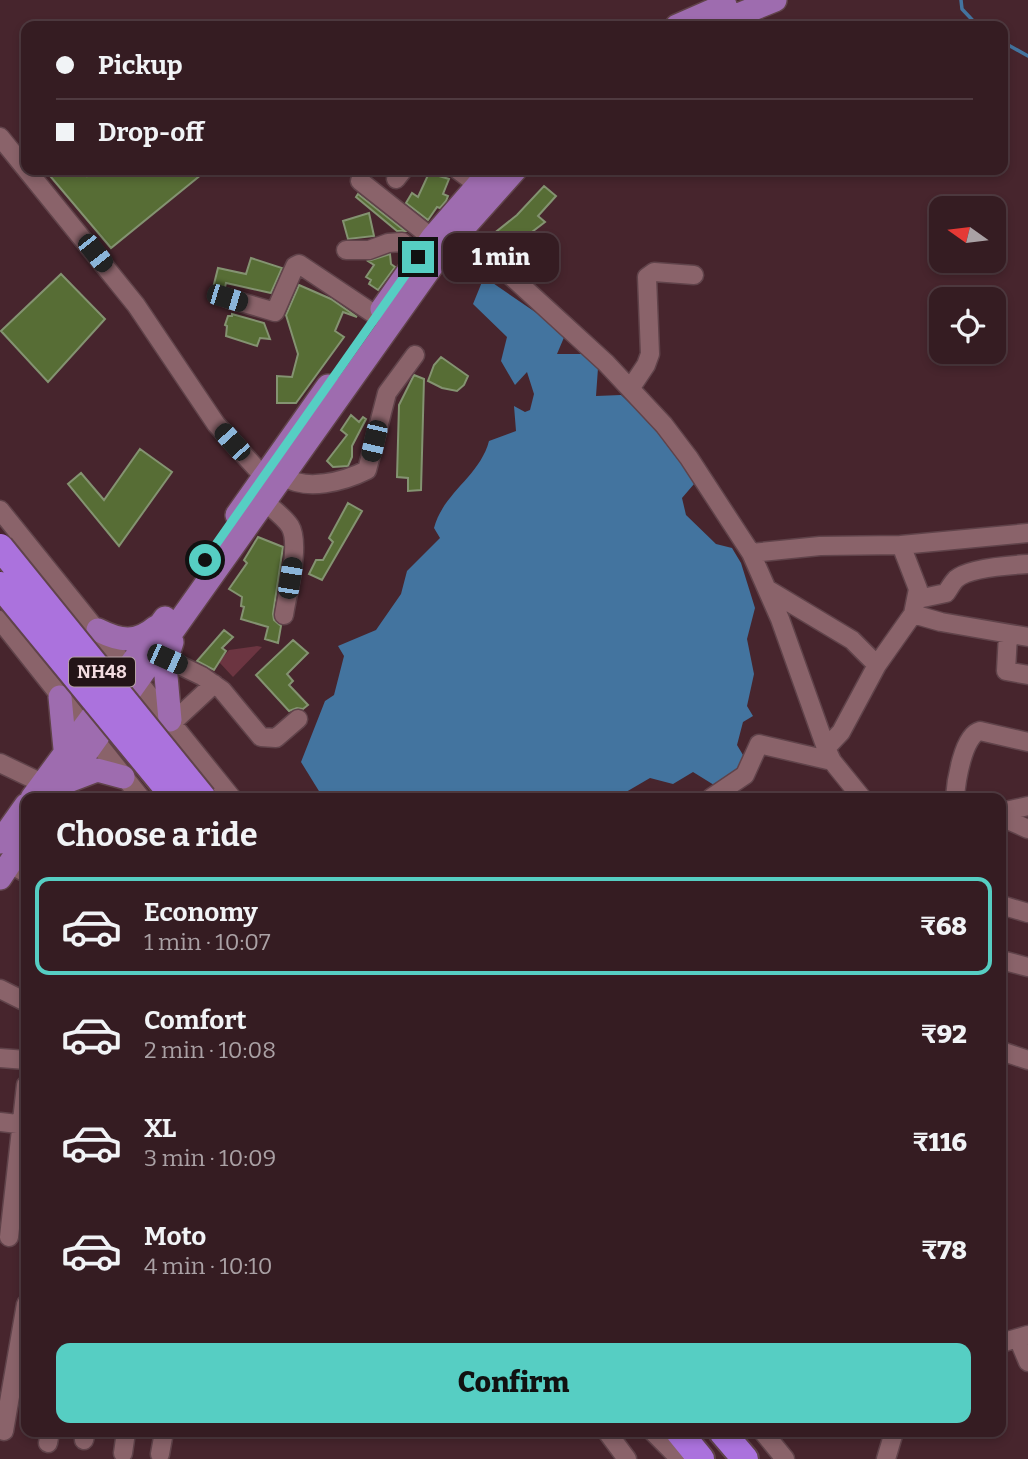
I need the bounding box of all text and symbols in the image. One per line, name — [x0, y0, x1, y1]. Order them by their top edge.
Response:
text: Pickup — [98, 50, 183, 81]
text: Drop-off — [98, 117, 204, 148]
north arrow — [929, 196, 1006, 273]
map controls — [929, 196, 1006, 364]
car — [74, 230, 117, 276]
callout: 1 min — [442, 232, 558, 282]
route end — [402, 241, 434, 273]
text: 1 min — [472, 243, 530, 271]
car — [204, 282, 251, 314]
button: locate — [929, 287, 1006, 364]
car — [360, 418, 389, 464]
car — [211, 419, 254, 465]
route start — [189, 544, 221, 576]
car — [277, 556, 304, 600]
car — [144, 641, 191, 677]
road number: NH48 — [69, 658, 135, 686]
text: Choose a ride — [56, 816, 257, 854]
icon: car — [60, 895, 123, 958]
text: Economy — [144, 897, 258, 928]
text: ₹68 — [920, 911, 967, 942]
text: 1 min · 10:07 — [144, 928, 271, 956]
icon: car — [60, 1003, 123, 1066]
text: Comfort — [144, 1005, 247, 1036]
text: ₹92 — [921, 1019, 967, 1050]
text: 2 min · 10:08 — [144, 1036, 276, 1064]
icon: car — [60, 1111, 123, 1174]
text: XL — [144, 1113, 176, 1144]
text: ₹116 — [912, 1127, 967, 1158]
text: 3 min · 10:09 — [144, 1144, 276, 1172]
icon: car — [60, 1219, 123, 1282]
text: Moto — [144, 1221, 206, 1252]
text: ₹78 — [921, 1235, 967, 1266]
text: 4 min · 10:10 — [144, 1252, 272, 1280]
button: Confirm — [56, 1343, 971, 1423]

